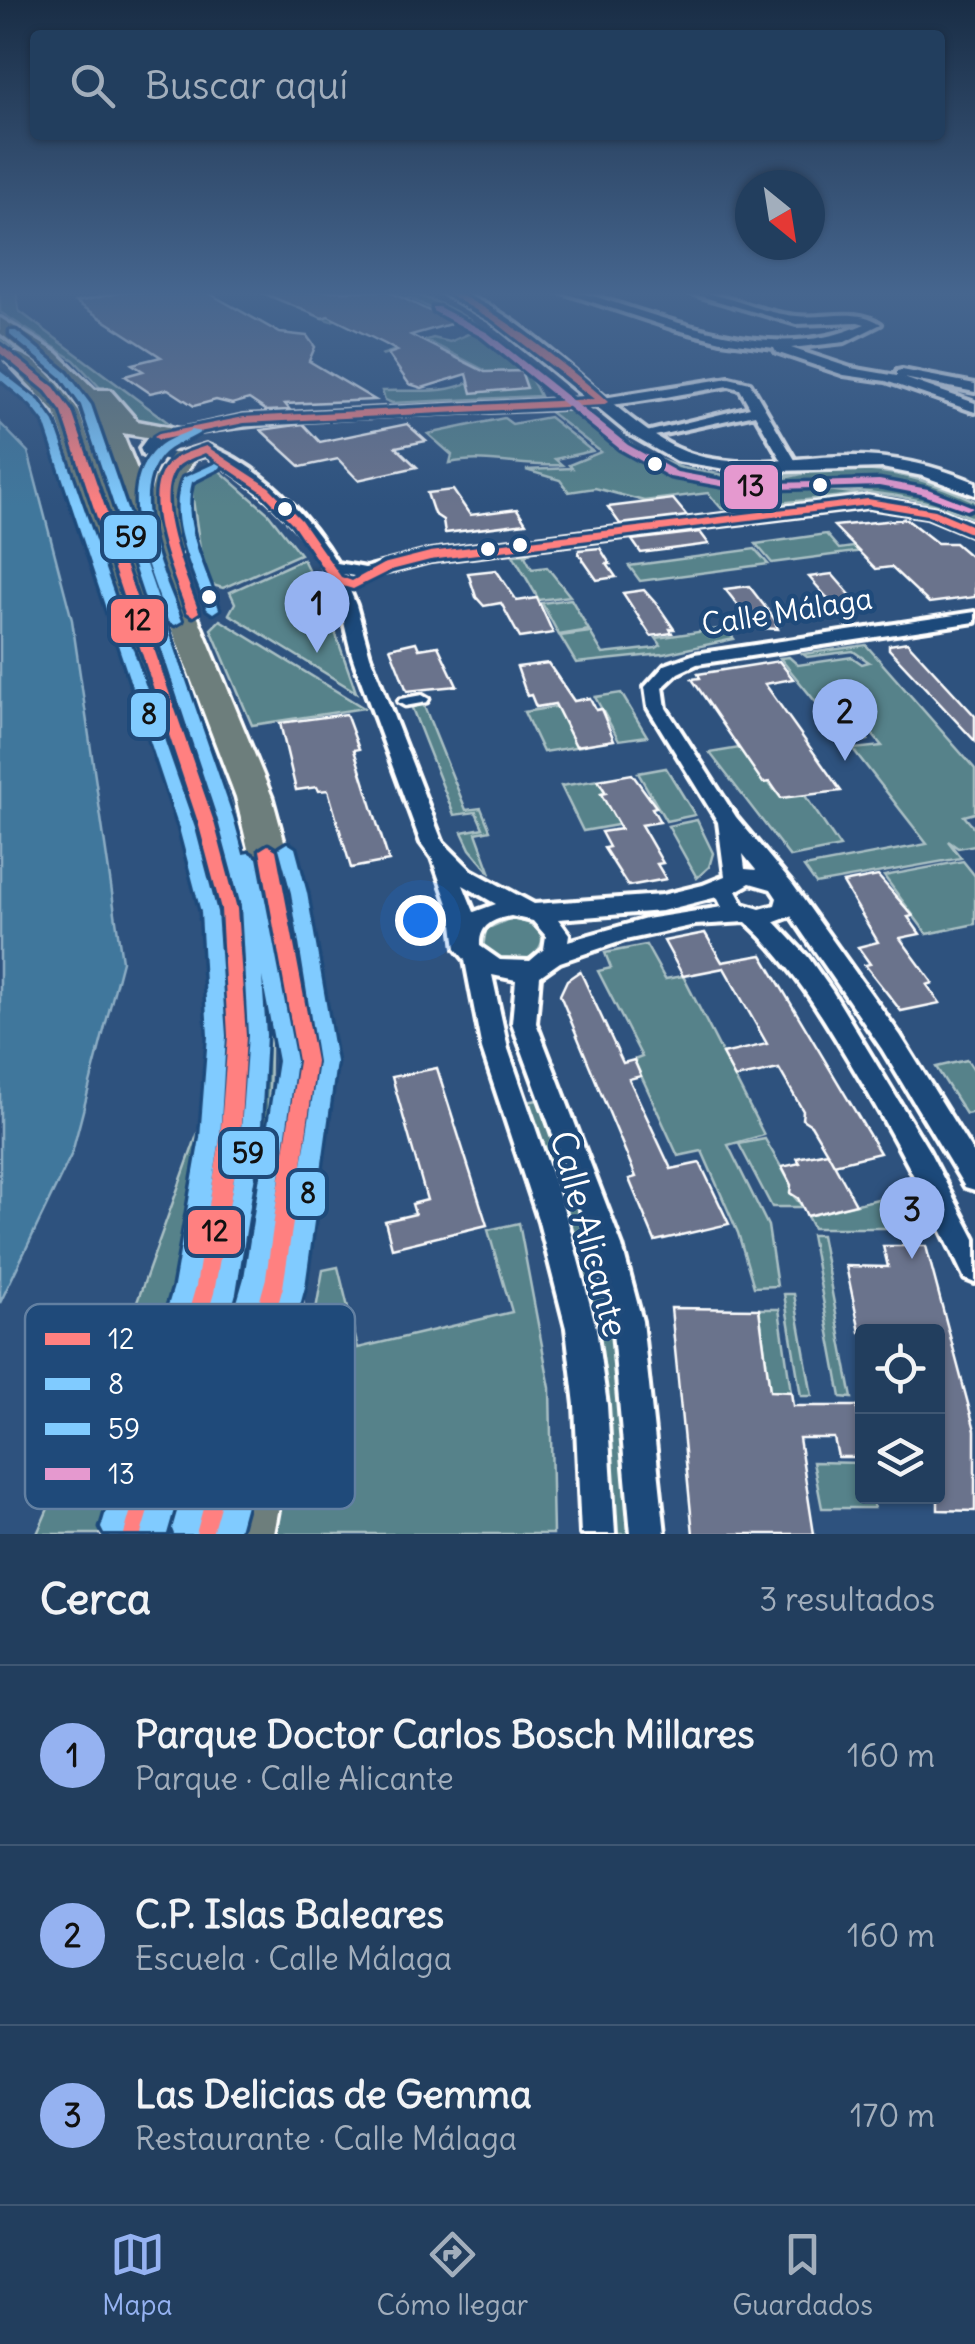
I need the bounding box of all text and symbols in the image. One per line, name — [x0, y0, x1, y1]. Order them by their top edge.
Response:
search box — [30, 30, 945, 140]
icon: search — [65, 58, 120, 113]
text: Buscar aquí — [145, 62, 348, 109]
north arrow — [735, 170, 825, 260]
unlabelled marker — [645, 454, 665, 474]
line badge: 13 — [722, 463, 780, 511]
text: 13 — [737, 468, 765, 504]
unlabelled marker — [810, 475, 830, 495]
unlabelled marker — [275, 499, 295, 519]
line badge: 59 — [102, 513, 159, 561]
text: 59 — [115, 519, 147, 555]
unlabelled marker — [510, 535, 530, 555]
unlabelled marker — [478, 539, 498, 559]
pin: 1 — [284, 570, 350, 653]
street label: Calle Málaga — [699, 579, 875, 643]
unlabelled marker — [199, 587, 219, 607]
line badge: 12 — [109, 597, 166, 645]
text: 12 — [125, 602, 151, 638]
pin: 2 — [812, 678, 878, 761]
line badge: 8 — [129, 691, 168, 739]
text: 8 — [141, 696, 157, 732]
your location — [395, 895, 446, 946]
street label: Calle Alicante — [541, 1126, 639, 1342]
line badge: 59 — [220, 1129, 277, 1177]
text: 59 — [232, 1135, 264, 1171]
line badge: 8 — [288, 1170, 327, 1218]
text: 8 — [300, 1175, 316, 1211]
pin: 3 — [880, 1176, 944, 1259]
line badge: 12 — [186, 1208, 243, 1256]
text: 12 — [202, 1213, 228, 1249]
legend — [25, 1304, 355, 1509]
text: 12 — [108, 1321, 134, 1357]
map controls — [855, 1324, 945, 1504]
button: locate — [855, 1324, 945, 1414]
text: 8 — [108, 1366, 124, 1402]
text: 59 — [108, 1411, 140, 1447]
button: layers — [855, 1414, 945, 1504]
text: 13 — [108, 1456, 135, 1492]
text: Cerca — [40, 1573, 151, 1625]
text: 3 resultados — [759, 1579, 935, 1620]
text: Parque Doctor Carlos Bosch Millares — [135, 1711, 755, 1758]
text: 1 — [66, 1735, 79, 1776]
text: 160 m — [847, 1735, 935, 1776]
text: Parque · Calle Alicante — [135, 1758, 454, 1799]
text: C.P. Islas Baleares — [135, 1891, 444, 1938]
text: 2 — [64, 1915, 81, 1956]
text: 160 m — [847, 1915, 935, 1956]
text: Escuela · Calle Málaga — [135, 1938, 452, 1979]
text: Las Delicias de Gemma — [135, 2071, 532, 2118]
text: 3 — [63, 2095, 82, 2136]
text: 170 m — [850, 2095, 935, 2136]
text: Restaurante · Calle Málaga — [135, 2118, 517, 2159]
tab: Mapa — [102, 2227, 172, 2323]
tab: Cómo llegar — [377, 2227, 528, 2323]
tab: Guardados — [732, 2227, 873, 2323]

